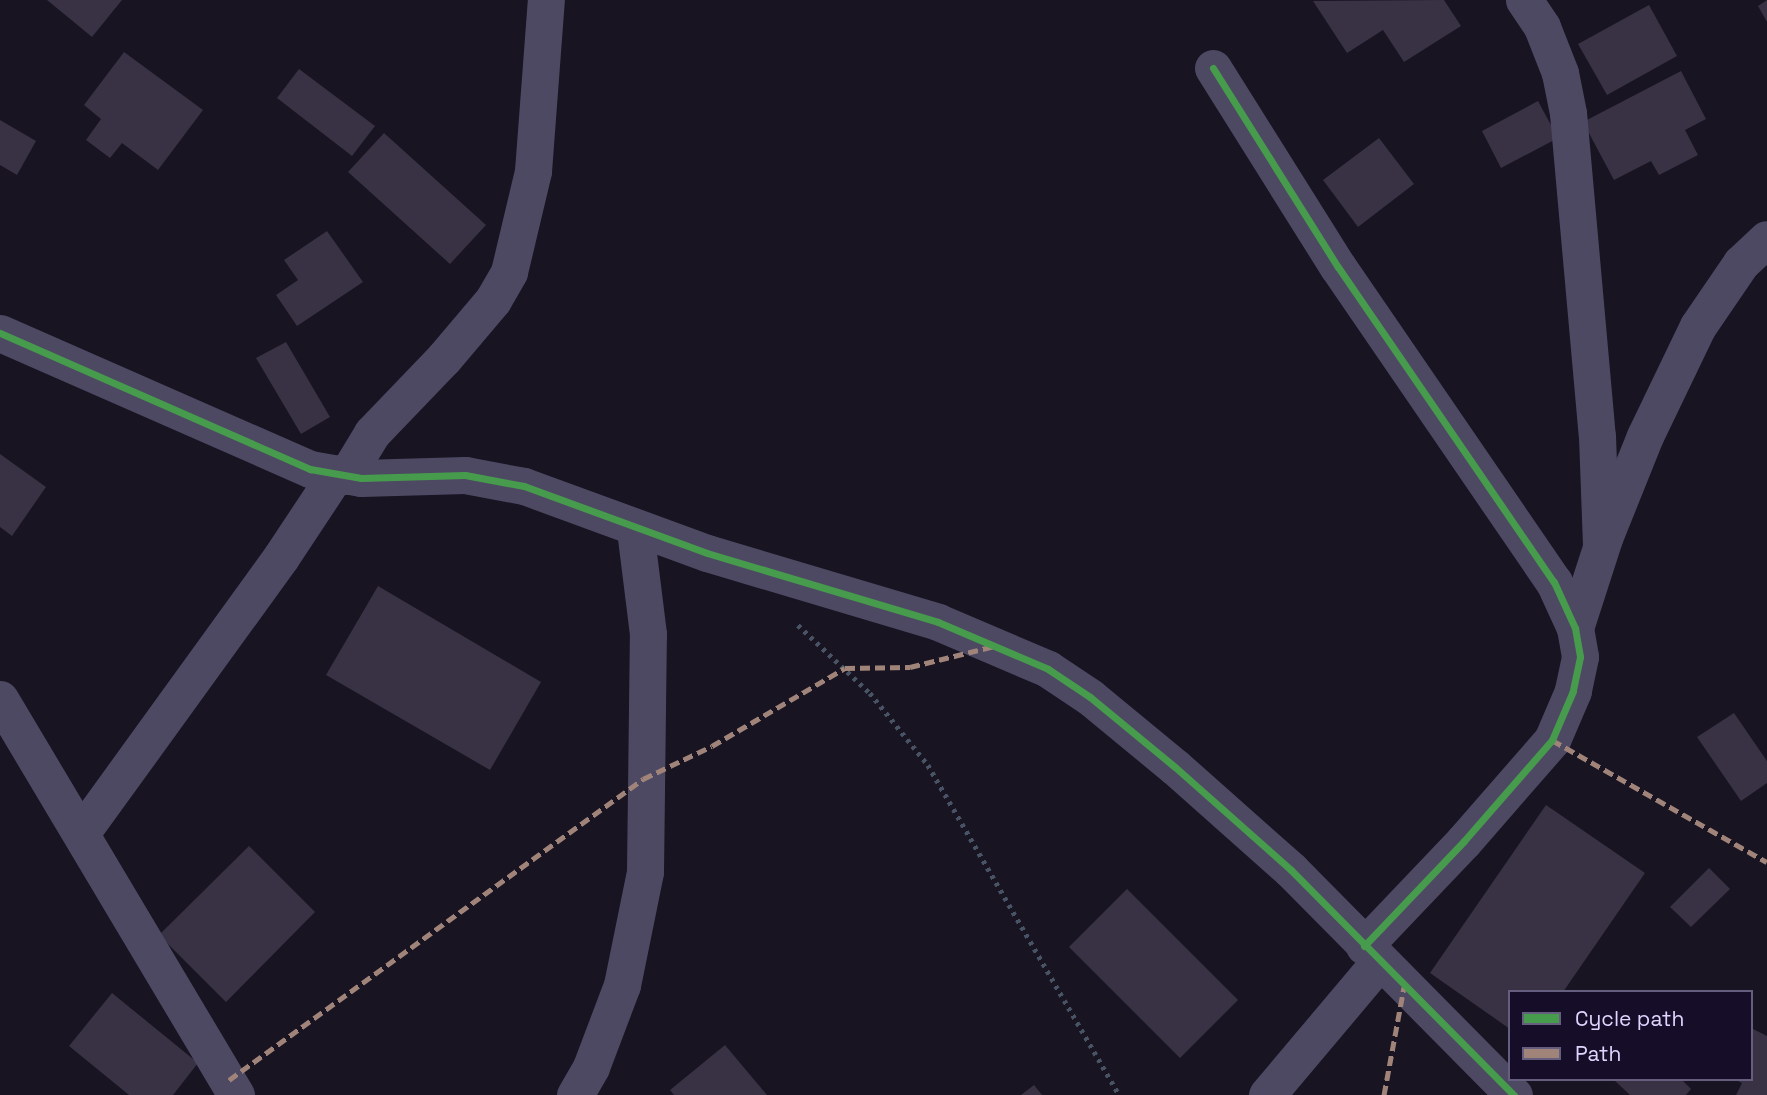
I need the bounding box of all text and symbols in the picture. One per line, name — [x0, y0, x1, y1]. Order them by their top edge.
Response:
legend — [1508, 990, 1753, 1081]
text: Cycle path — [1575, 1005, 1684, 1032]
text: Path — [1575, 1040, 1621, 1067]

